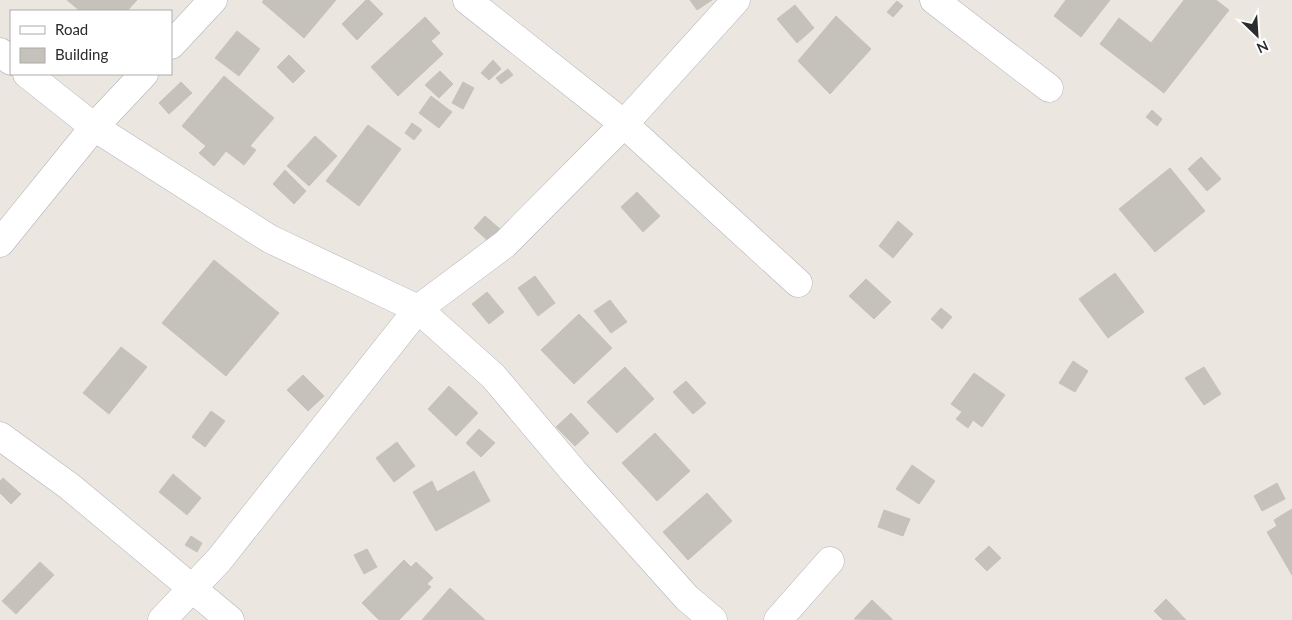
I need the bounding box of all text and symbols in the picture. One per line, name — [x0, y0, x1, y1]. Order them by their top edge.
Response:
legend — [10, 10, 172, 75]
north arrow — [1232, 10, 1282, 60]
text: Road — [55, 20, 88, 38]
text: N — [1254, 37, 1271, 57]
text: Building — [55, 45, 108, 63]

